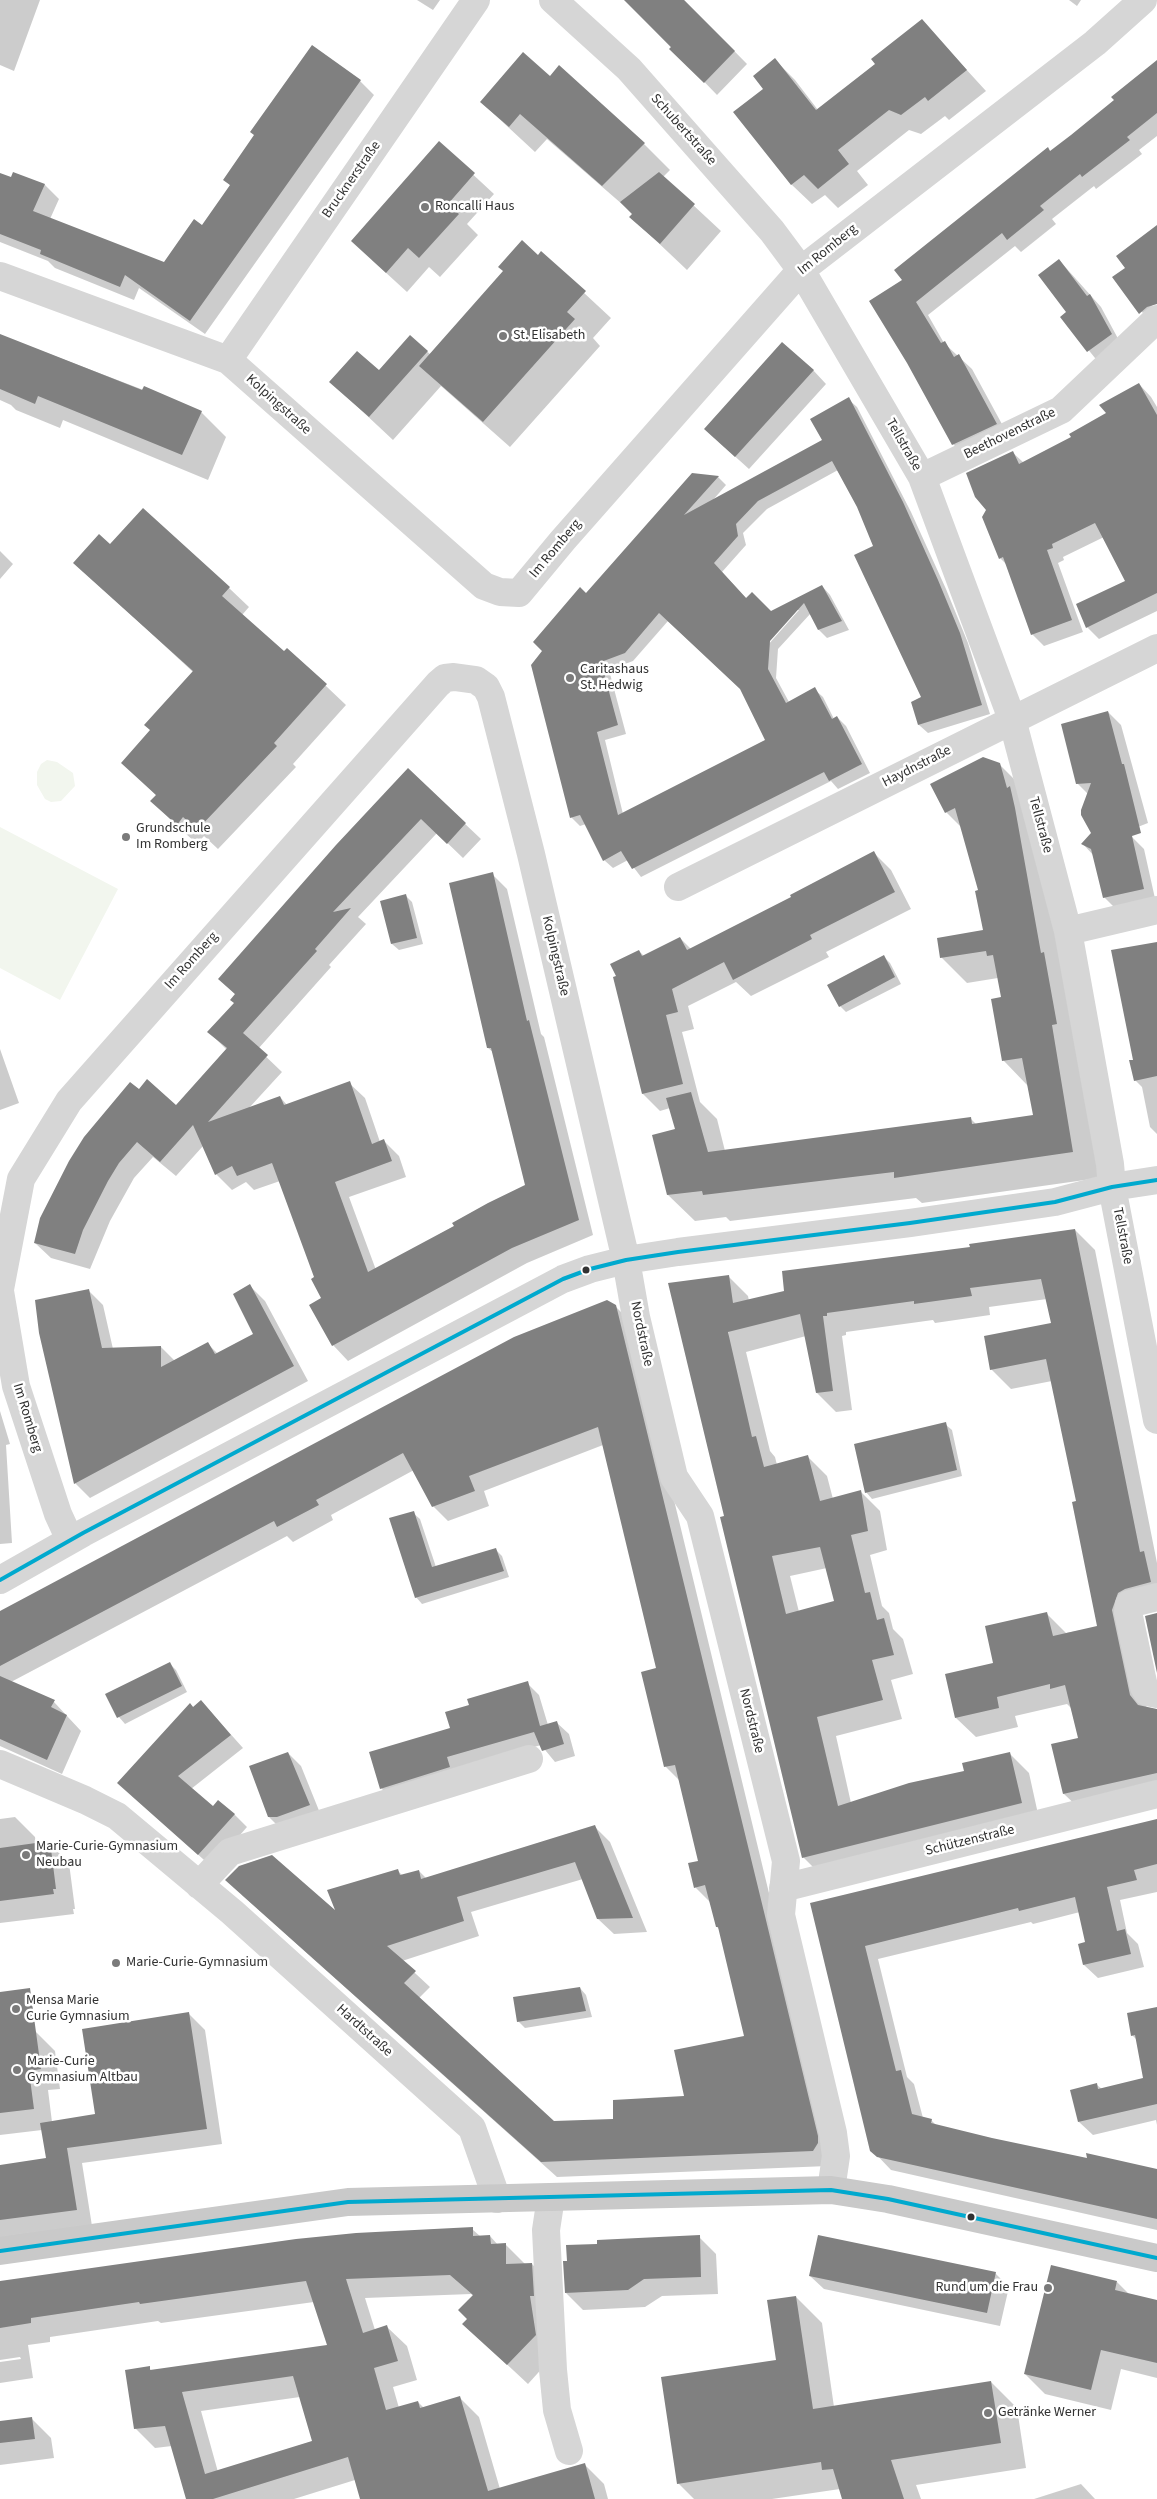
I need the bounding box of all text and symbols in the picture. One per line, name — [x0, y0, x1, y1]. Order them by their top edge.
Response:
street label: Schubertstraße — [647, 91, 719, 169]
street label: Brucknerstraße — [319, 138, 385, 222]
place label: Roncalli Haus — [435, 199, 514, 215]
marker: Roncalli Haus — [419, 201, 431, 213]
street label: Im Romberg — [795, 221, 861, 279]
place label: St. Elisabeth — [513, 328, 585, 344]
marker: St. Elisabeth — [497, 330, 509, 342]
street label: Kolpingstraße — [242, 371, 314, 439]
street label: Beethovenstraße — [961, 405, 1059, 463]
street label: Tellstraße — [881, 416, 925, 474]
street label: Im Romberg — [527, 516, 585, 582]
place label: Caritashaus St. Hedwig — [580, 662, 649, 694]
marker: Caritashaus St. Hedwig — [564, 672, 576, 684]
street label: Haydnstraße — [880, 742, 954, 792]
street label: Tellstraße — [1024, 795, 1056, 855]
place label: Grundschule Im Romberg — [136, 821, 211, 854]
marker: Grundschule Im Romberg — [120, 831, 132, 843]
street label: Kolpingstraße — [538, 914, 572, 998]
street label: Im Romberg — [162, 929, 222, 993]
street label: Tellstraße — [1108, 1206, 1136, 1266]
unlabelled marker — [581, 1265, 591, 1275]
street label: Nordstraße — [626, 1300, 656, 1368]
street label: Im Romberg — [9, 1381, 45, 1455]
street label: Nordstraße — [735, 1687, 767, 1755]
street label: Schützenstraße — [924, 1822, 1016, 1860]
place label: Marie-Curie-Gymnasium Neubau — [36, 1839, 178, 1871]
marker: Marie-Curie-Gymnasium Neubau — [20, 1849, 32, 1861]
place label: Marie-Curie-Gymnasium — [126, 1955, 268, 1971]
marker: Marie-Curie-Gymnasium — [110, 1957, 122, 1969]
place label: Mensa Marie Curie Gymnasium — [26, 1993, 130, 2025]
street label: Hardtstraße — [332, 2001, 396, 2061]
marker: Mensa Marie Curie Gymnasium — [10, 2003, 22, 2015]
place label: Marie-Curie Gymnasium Altbau — [27, 2054, 138, 2086]
marker: Marie-Curie Gymnasium Altbau — [11, 2064, 23, 2076]
unlabelled marker — [966, 2212, 976, 2222]
place label: Rund um die Frau — [935, 2280, 1038, 2296]
marker: Rund um die Frau — [1042, 2282, 1054, 2294]
place label: Getränke Werner — [998, 2405, 1096, 2421]
marker: Getränke Werner — [982, 2407, 994, 2419]

